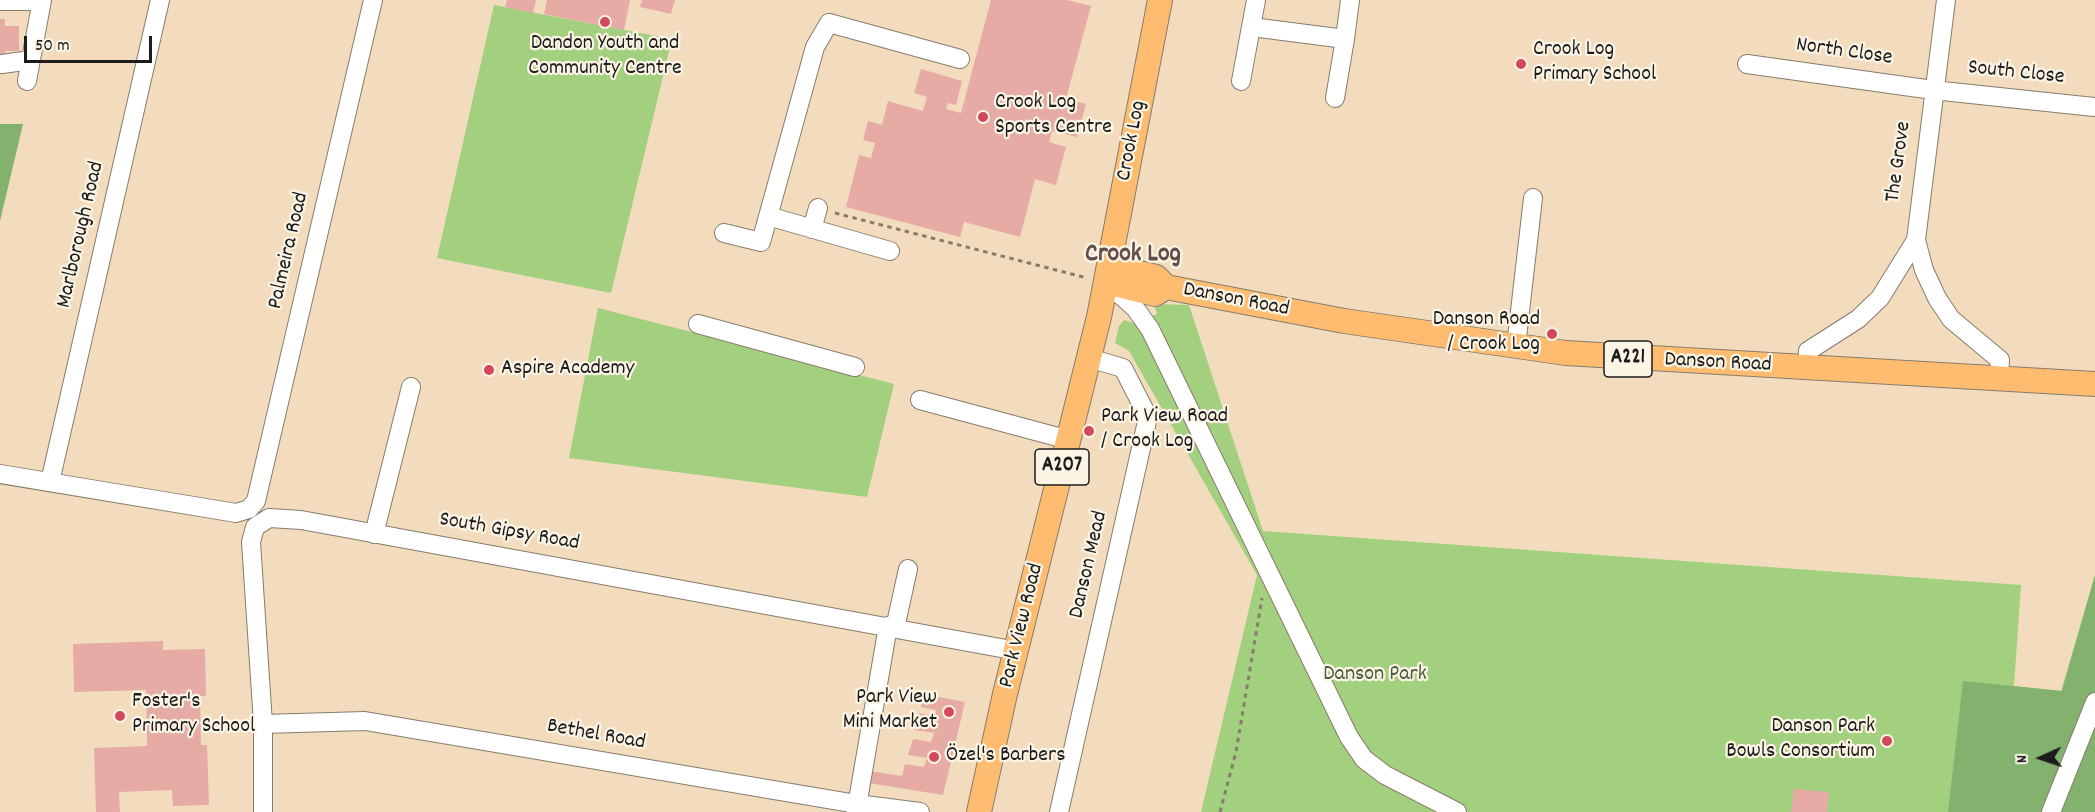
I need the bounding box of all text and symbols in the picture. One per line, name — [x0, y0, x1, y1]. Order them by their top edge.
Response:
marker: Dandon Youth and Community Centre — [598, 15, 612, 29]
scale bar — [27, 24, 154, 62]
place label: Dandon Youth and Community Centre — [528, 32, 682, 84]
street label: North Close — [1794, 33, 1894, 73]
text: 50 m — [35, 34, 70, 59]
place label: Crook Log Primary School — [1533, 38, 1656, 90]
street label: South Close — [1966, 56, 2066, 92]
marker: Crook Log Primary School — [1514, 57, 1528, 71]
place label: Crook Log Sports Centre — [995, 91, 1112, 142]
street label: Crook Log — [1112, 99, 1154, 183]
marker: Crook Log Sports Centre — [976, 110, 990, 124]
street label: The Grove — [1881, 120, 1919, 204]
street label: Marlborough Road — [52, 159, 112, 311]
street label: Palmeira Road — [264, 190, 316, 312]
district label: Crook Log — [1085, 240, 1181, 272]
street label: Danson Road — [1181, 278, 1291, 324]
place label: Danson Road / Crook Log — [1433, 308, 1540, 360]
marker: Danson Road / Crook Log — [1545, 327, 1559, 341]
road number: A221 — [1604, 341, 1652, 377]
street label: Danson Road — [1664, 348, 1772, 380]
place label: Aspire Academy — [501, 357, 635, 383]
marker: Aspire Academy — [482, 363, 496, 377]
place label: Park View Road / Crook Log — [1101, 405, 1228, 457]
marker: Park View Road / Crook Log — [1082, 424, 1096, 438]
road number: A207 — [1035, 449, 1089, 485]
street label: South Gipsy Road — [437, 508, 581, 558]
street label: Danson Mead — [1065, 509, 1115, 621]
street label: Park View Road — [995, 561, 1051, 691]
park label: Danson Park — [1323, 663, 1427, 689]
place label: Park View Mini Market — [843, 686, 937, 738]
place label: Foster's Primary School — [132, 690, 255, 742]
marker: Park View Mini Market — [942, 705, 956, 719]
marker: Foster's Primary School — [113, 709, 127, 723]
street label: Bethel Road — [545, 714, 647, 758]
place label: Danson Park Bowls Consortium — [1726, 715, 1875, 766]
north arrow — [2011, 728, 2071, 788]
marker: Danson Park Bowls Consortium — [1880, 734, 1894, 748]
place label: Özel's Barbers — [946, 744, 1065, 770]
marker: Özel's Barbers — [927, 750, 941, 764]
text: N — [2011, 754, 2034, 764]

